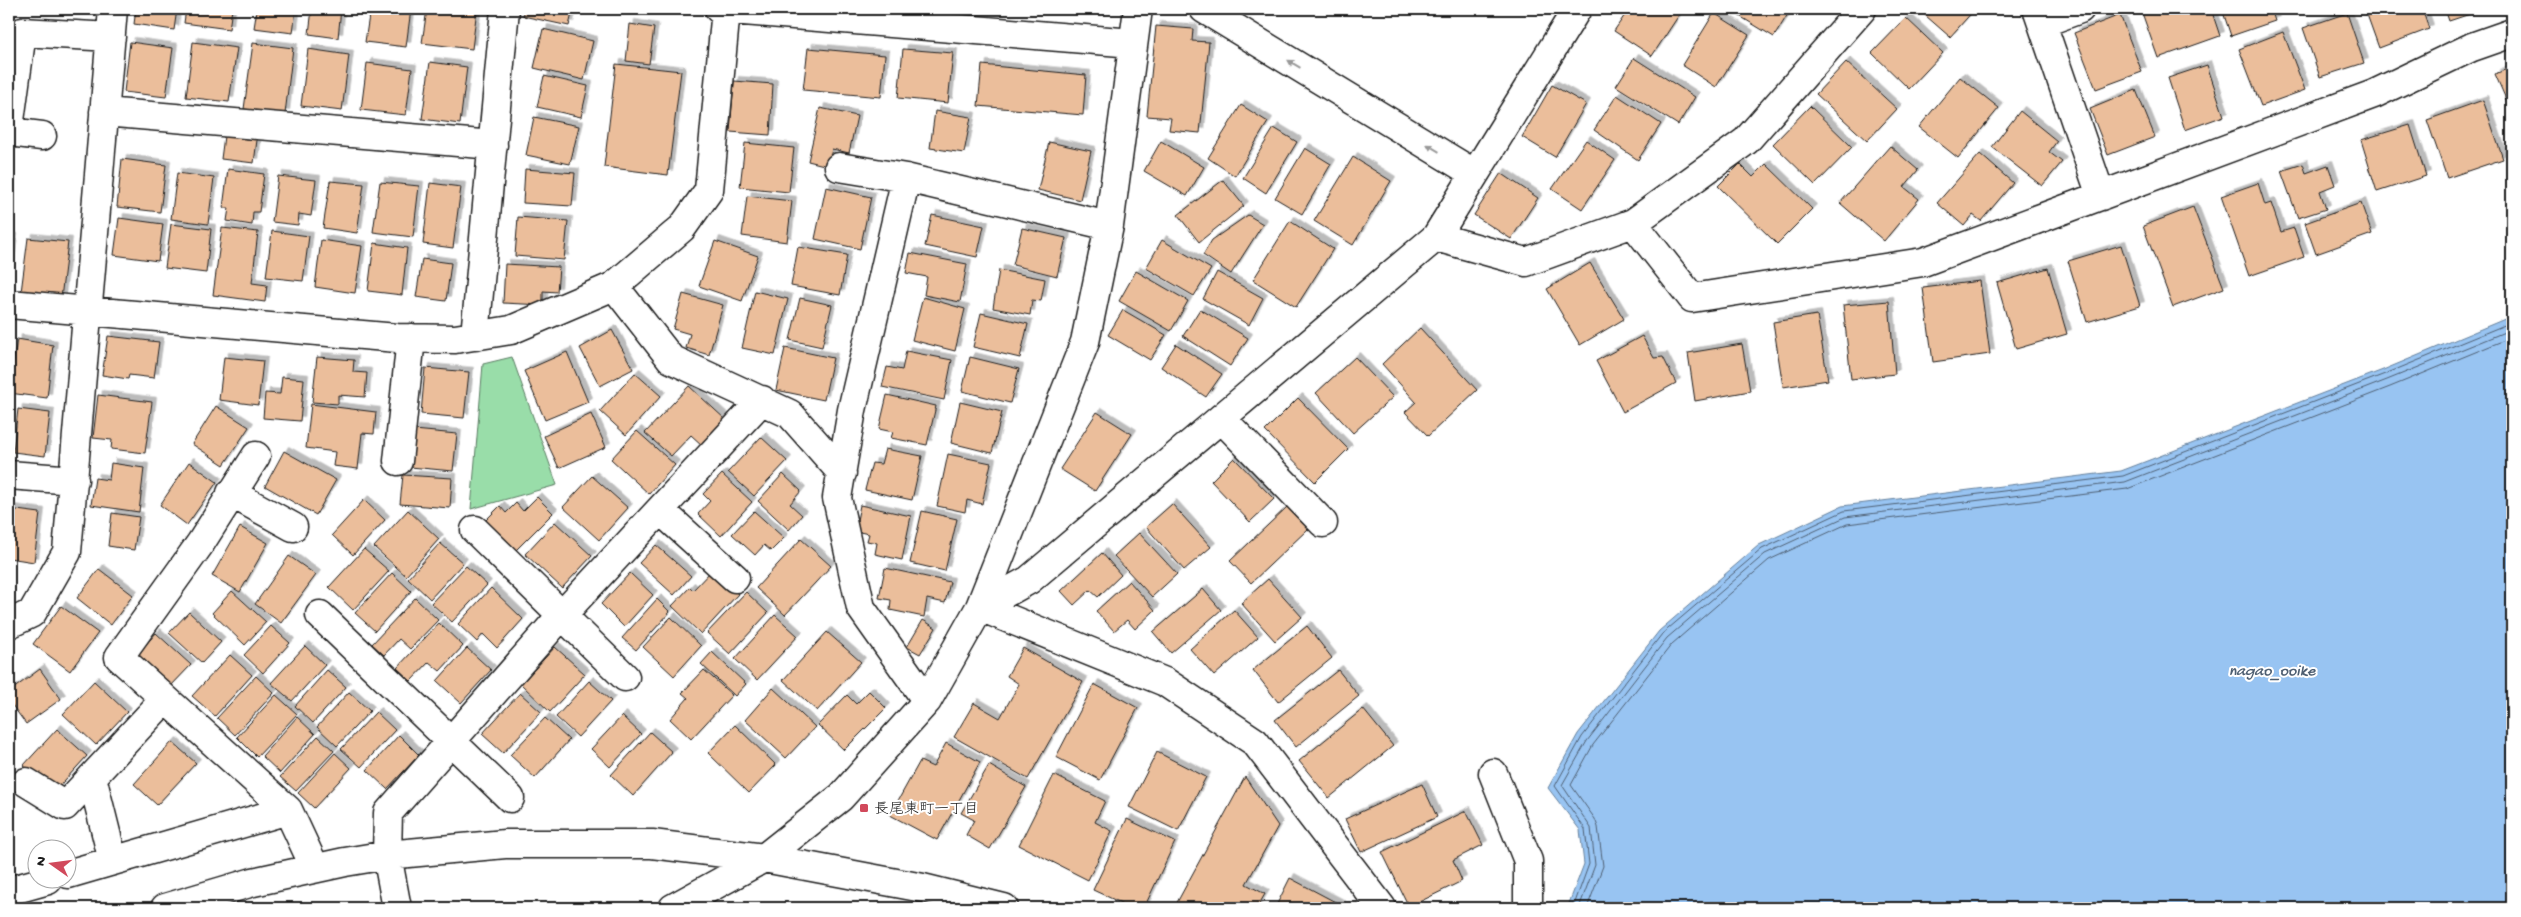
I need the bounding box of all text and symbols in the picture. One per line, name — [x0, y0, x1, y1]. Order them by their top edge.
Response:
one-way arrow — [1288, 59, 1301, 68]
one-way arrow — [1427, 144, 1440, 153]
water label: nagao_ooike — [2229, 663, 2316, 682]
place label: 長尾東町一丁目 — [874, 800, 979, 819]
marker: 長尾東町一丁目 — [858, 802, 870, 814]
north arrow — [28, 840, 78, 890]
text: N — [32, 855, 51, 868]

